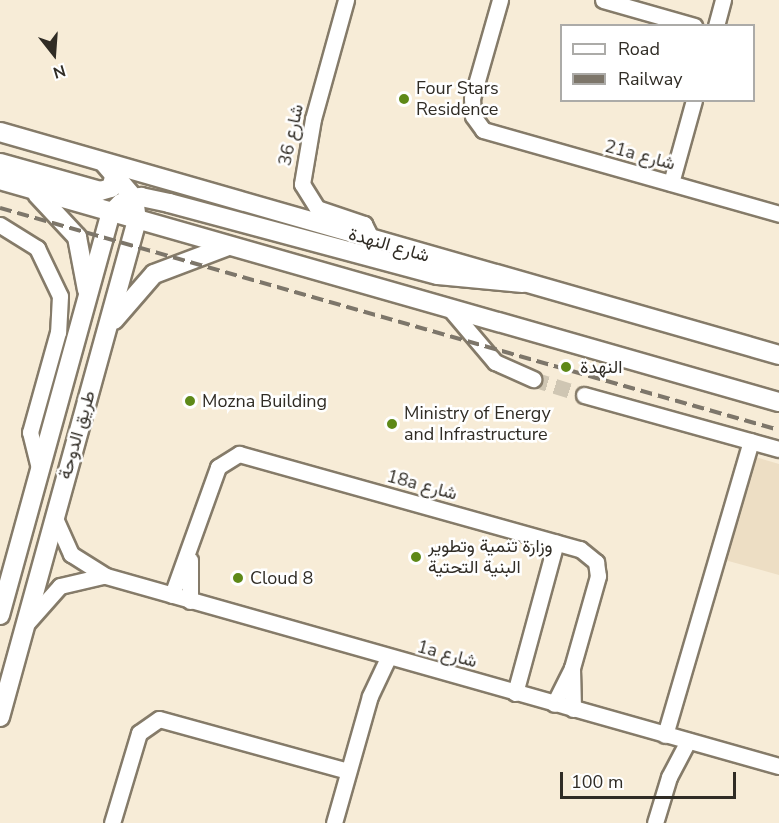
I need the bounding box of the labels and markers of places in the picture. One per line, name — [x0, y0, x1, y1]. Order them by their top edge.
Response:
place label: Four Stars Residence — [416, 78, 499, 121]
marker: Four Stars Residence — [397, 92, 411, 106]
place label: النهدة — [580, 356, 622, 378]
marker: النهدة — [557, 358, 575, 376]
place label: Mozna Building — [202, 390, 327, 412]
marker: Mozna Building — [183, 394, 197, 408]
place label: Ministry of Energy and Infrastructure — [404, 403, 551, 446]
marker: Ministry of Energy and Infrastructure — [385, 417, 399, 431]
place label: وزارة تنمية وتطوير البنية التحتية — [428, 536, 553, 578]
marker: وزارة تنمية وتطوير البنية التحتية — [409, 550, 423, 564]
place label: Cloud 8 — [250, 567, 313, 589]
marker: Cloud 8 — [231, 571, 245, 585]

